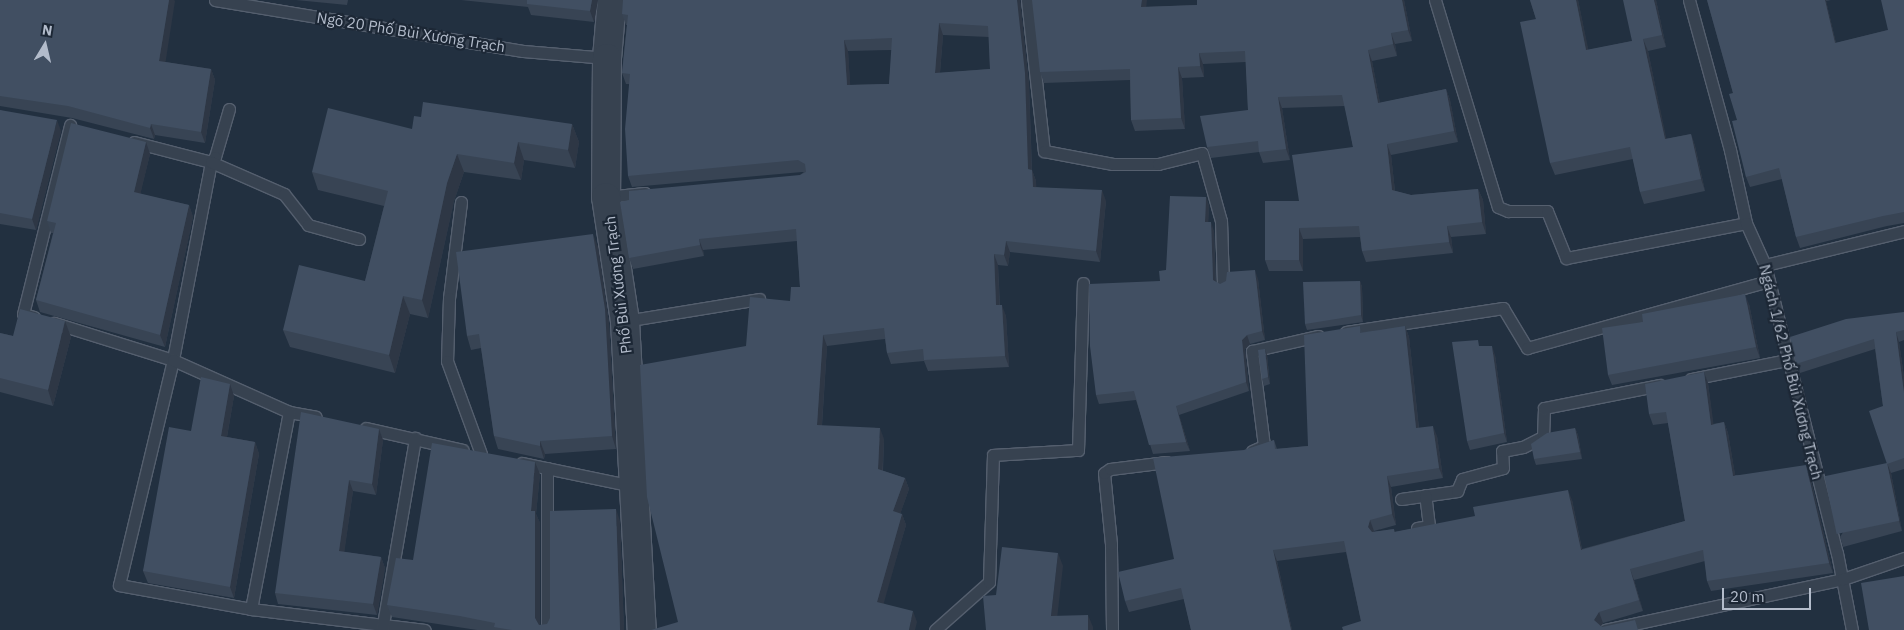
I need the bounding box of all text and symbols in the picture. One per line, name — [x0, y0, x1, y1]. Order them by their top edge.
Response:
street label: Ngõ 20 Phố Bùi Xương Trạch — [316, 8, 506, 56]
north arrow — [20, 20, 70, 70]
text: N — [41, 21, 54, 40]
street label: Phố Bùi Xương Trạch — [601, 215, 635, 355]
street label: Ngách 1/62 Phố Bùi Xương Trạch — [1756, 263, 1826, 481]
scale bar — [1724, 578, 1813, 610]
text: 20 m — [1730, 587, 1765, 606]

